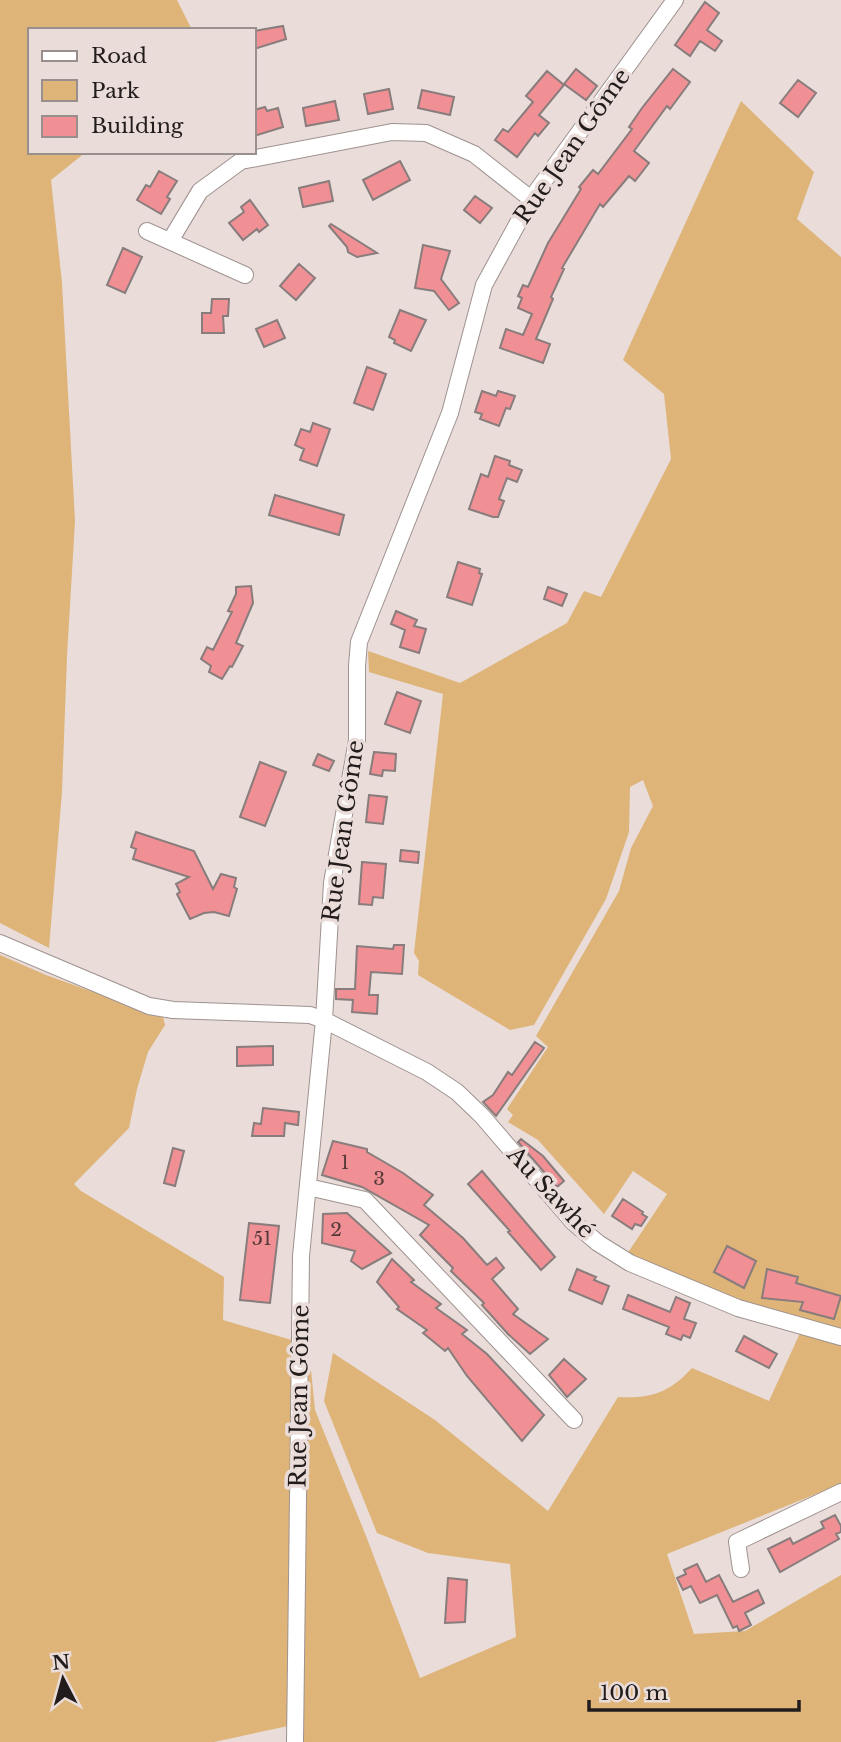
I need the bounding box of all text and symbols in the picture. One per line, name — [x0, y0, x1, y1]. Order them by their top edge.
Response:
legend — [28, 28, 256, 154]
text: Road — [91, 43, 147, 69]
street label: Rue Jean Gôme — [508, 63, 636, 229]
text: Park — [91, 78, 140, 104]
text: Building — [91, 113, 184, 139]
street label: Rue Jean Gôme — [316, 738, 370, 924]
street label: Au Sawhé — [501, 1140, 600, 1244]
house number: 1 — [341, 1151, 349, 1174]
house number: 3 — [373, 1167, 385, 1190]
house number: 2 — [330, 1218, 342, 1241]
house number: 51 — [252, 1227, 272, 1250]
street label: Rue Jean Gôme — [283, 1304, 315, 1488]
north arrow — [28, 1644, 98, 1714]
text: N — [51, 1650, 71, 1675]
scale bar — [589, 1668, 799, 1712]
text: 100 m — [600, 1680, 668, 1706]

